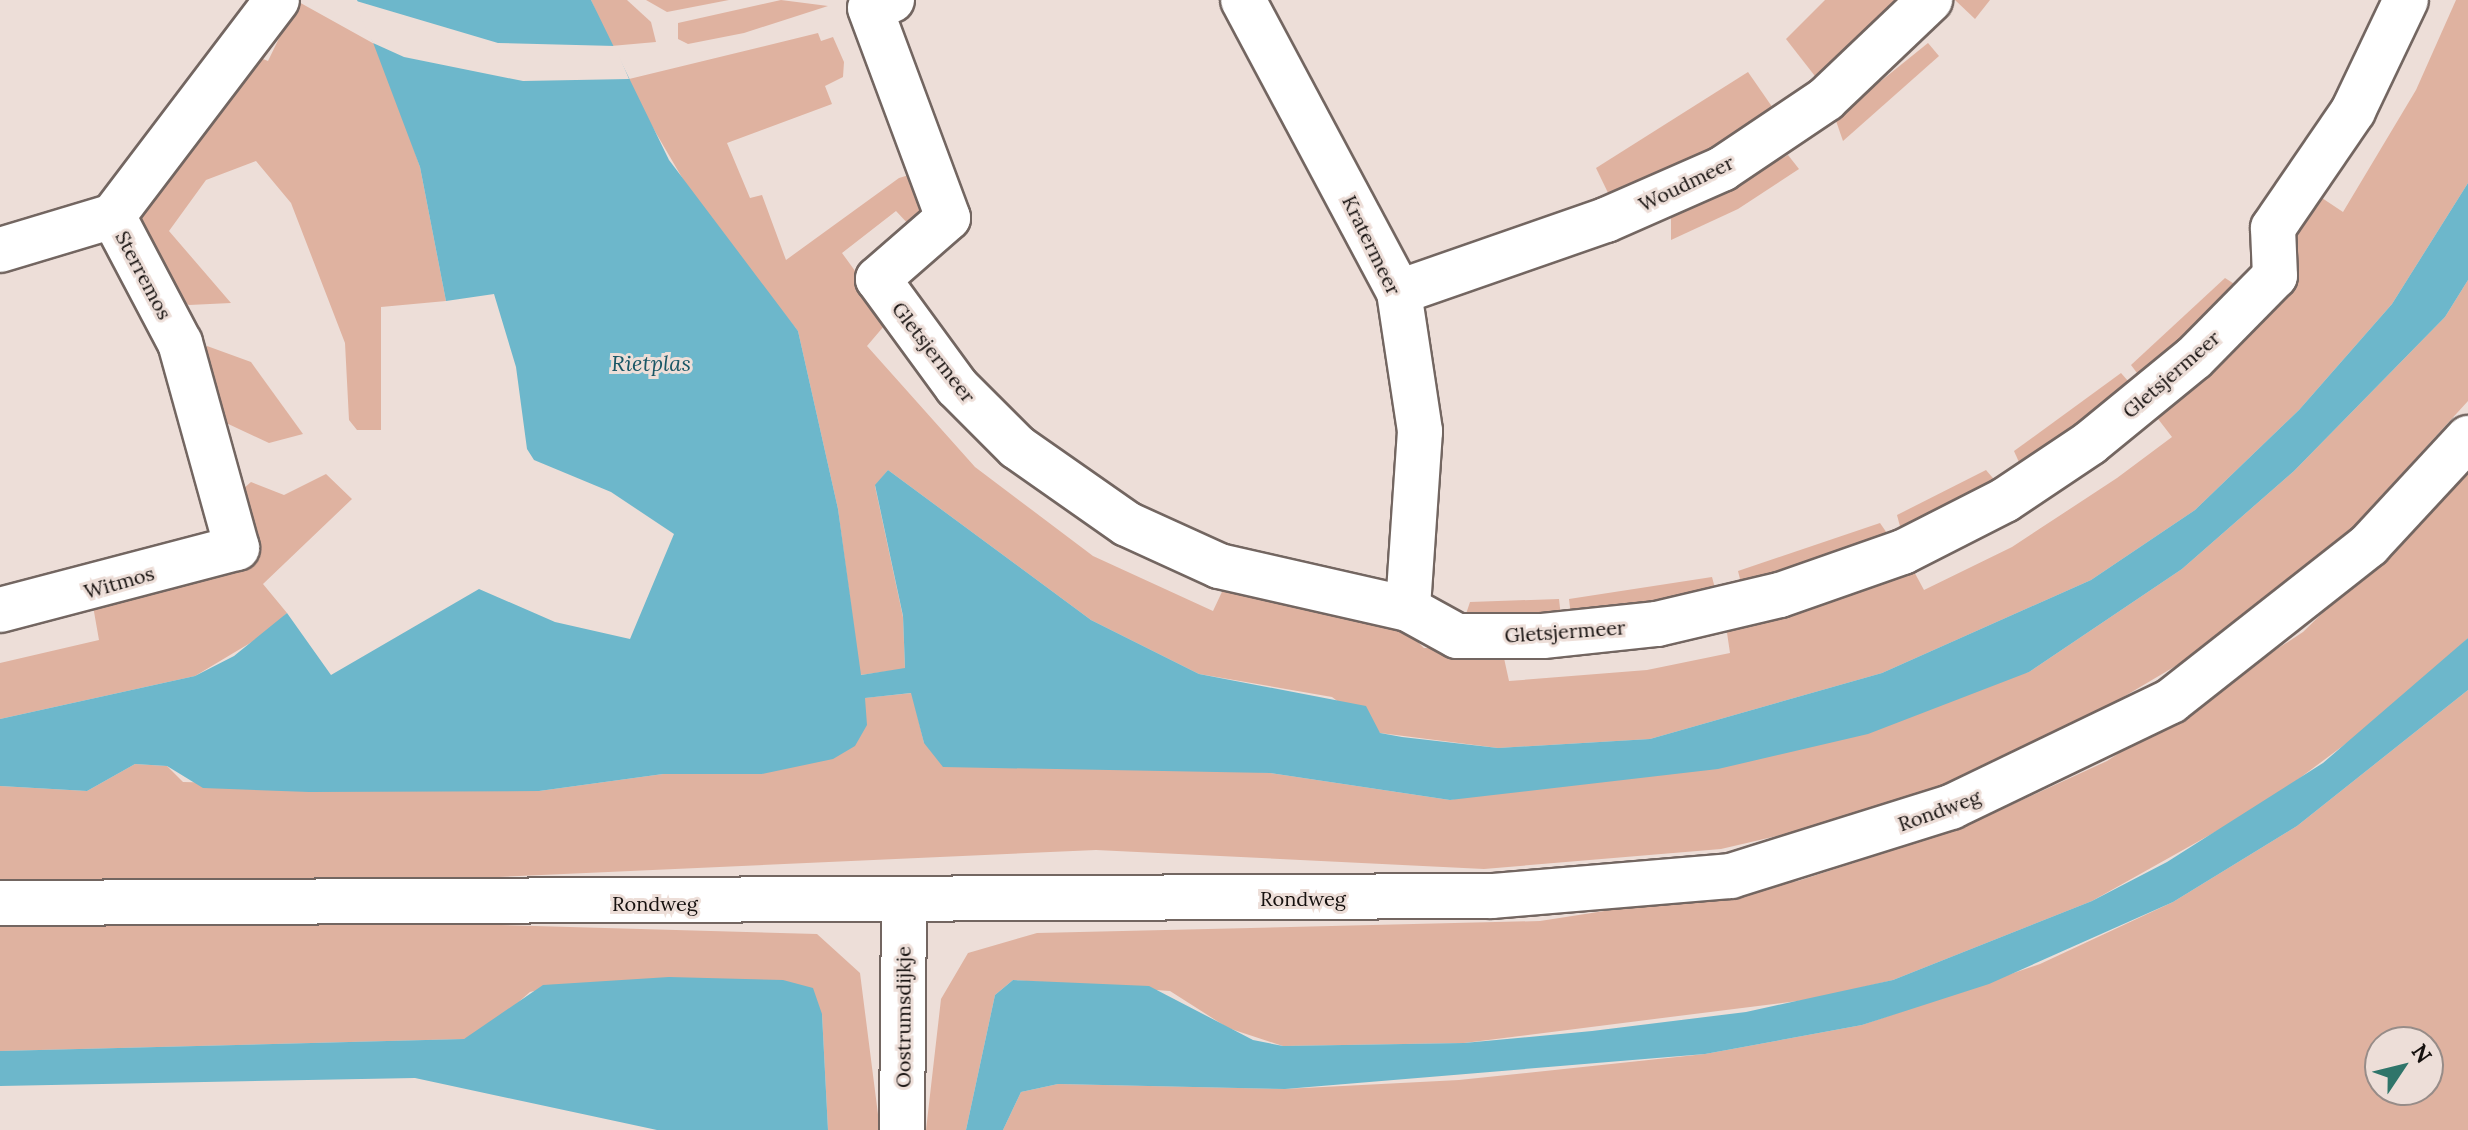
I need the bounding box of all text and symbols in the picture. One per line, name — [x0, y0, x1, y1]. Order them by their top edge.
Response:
street label: Woudmeer — [1635, 150, 1737, 216]
street label: Kratermeer — [1338, 191, 1406, 299]
street label: Sterremos — [111, 227, 177, 323]
street label: Gletsjermeer — [887, 297, 981, 407]
street label: Gletsjermeer — [2117, 325, 2225, 423]
water label: Rietplas — [611, 351, 691, 377]
street label: Witmos — [81, 561, 157, 603]
street label: Gletsjermeer — [1504, 615, 1626, 647]
street label: Rondweg — [1895, 784, 1983, 836]
street label: Rondweg — [1260, 886, 1346, 910]
street label: Rondweg — [612, 891, 698, 915]
street label: Oostrumsdijkje — [891, 946, 915, 1088]
north arrow — [2364, 1026, 2444, 1106]
text: N — [2406, 1038, 2438, 1068]

